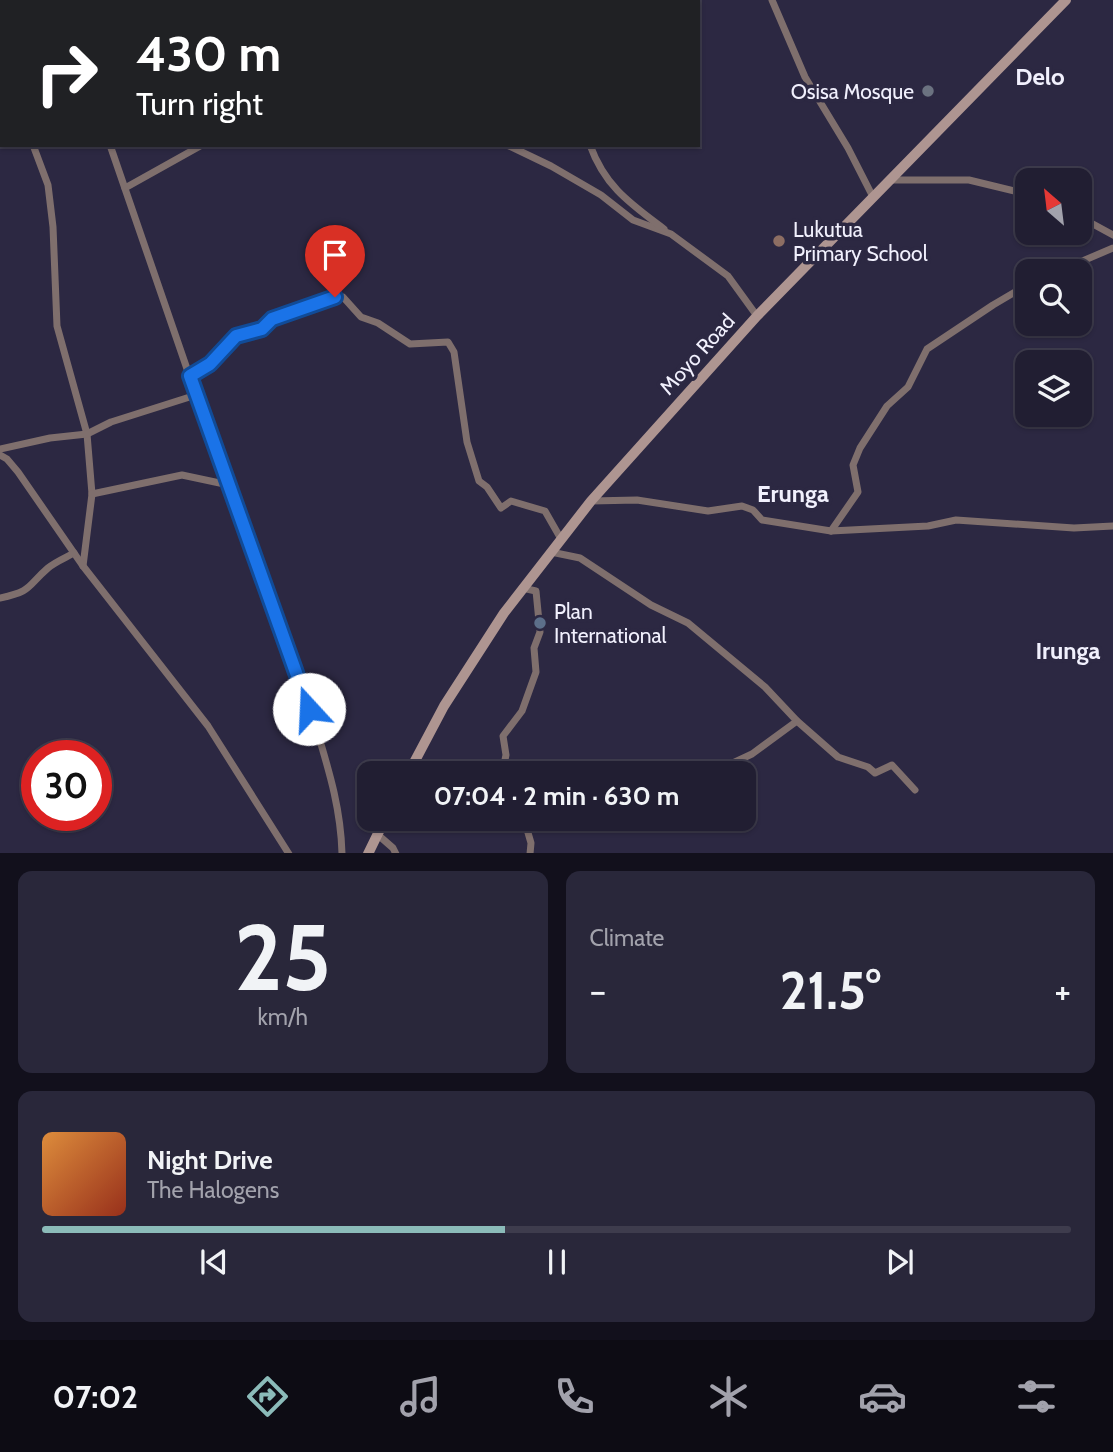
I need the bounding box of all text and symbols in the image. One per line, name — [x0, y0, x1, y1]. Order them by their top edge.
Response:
text: 430 m — [136, 24, 281, 83]
icon: right — [21, 28, 112, 119]
district label: Delo — [1015, 62, 1065, 91]
place label: Osisa Mosque — [791, 79, 914, 104]
marker: Osisa Mosque — [920, 83, 936, 99]
text: Turn right — [136, 84, 263, 123]
north arrow — [1015, 168, 1092, 245]
map controls — [1015, 168, 1092, 427]
place label: Lukutua Primary School — [793, 217, 928, 266]
pin — [305, 225, 365, 297]
marker: Lukutua Primary School — [771, 233, 787, 249]
icon: arrive — [316, 236, 354, 274]
button: search — [1015, 259, 1092, 336]
street label: Moyo Road — [654, 308, 740, 400]
button: layers — [1015, 350, 1092, 427]
district label: Erunga — [757, 479, 829, 508]
place label: Plan International — [554, 599, 667, 648]
marker: Plan International — [532, 615, 548, 631]
district label: Irunga — [1036, 636, 1101, 665]
position arrow — [272, 672, 346, 746]
speed limit sign: 30 — [21, 740, 112, 831]
text: 07:04 · 2 min · 630 m — [434, 780, 679, 812]
text: 25 — [234, 902, 331, 1013]
text: Climate — [590, 924, 664, 952]
text: 21.5° — [780, 959, 881, 1022]
text: − — [590, 967, 606, 1014]
text: + — [1054, 967, 1071, 1014]
text: km/h — [258, 1003, 308, 1031]
text: Night Drive — [147, 1144, 273, 1176]
text: The Halogens — [147, 1176, 279, 1204]
icon: previous — [195, 1243, 233, 1281]
icon: pause — [538, 1243, 576, 1281]
icon: next — [881, 1243, 919, 1281]
icon: directions — [243, 1372, 292, 1421]
icon: music — [396, 1372, 445, 1421]
icon: phone — [550, 1372, 599, 1421]
icon: climate — [704, 1372, 753, 1421]
icon: car — [858, 1372, 907, 1421]
icon: filters — [1012, 1372, 1061, 1421]
text: 07:02 — [52, 1377, 138, 1416]

